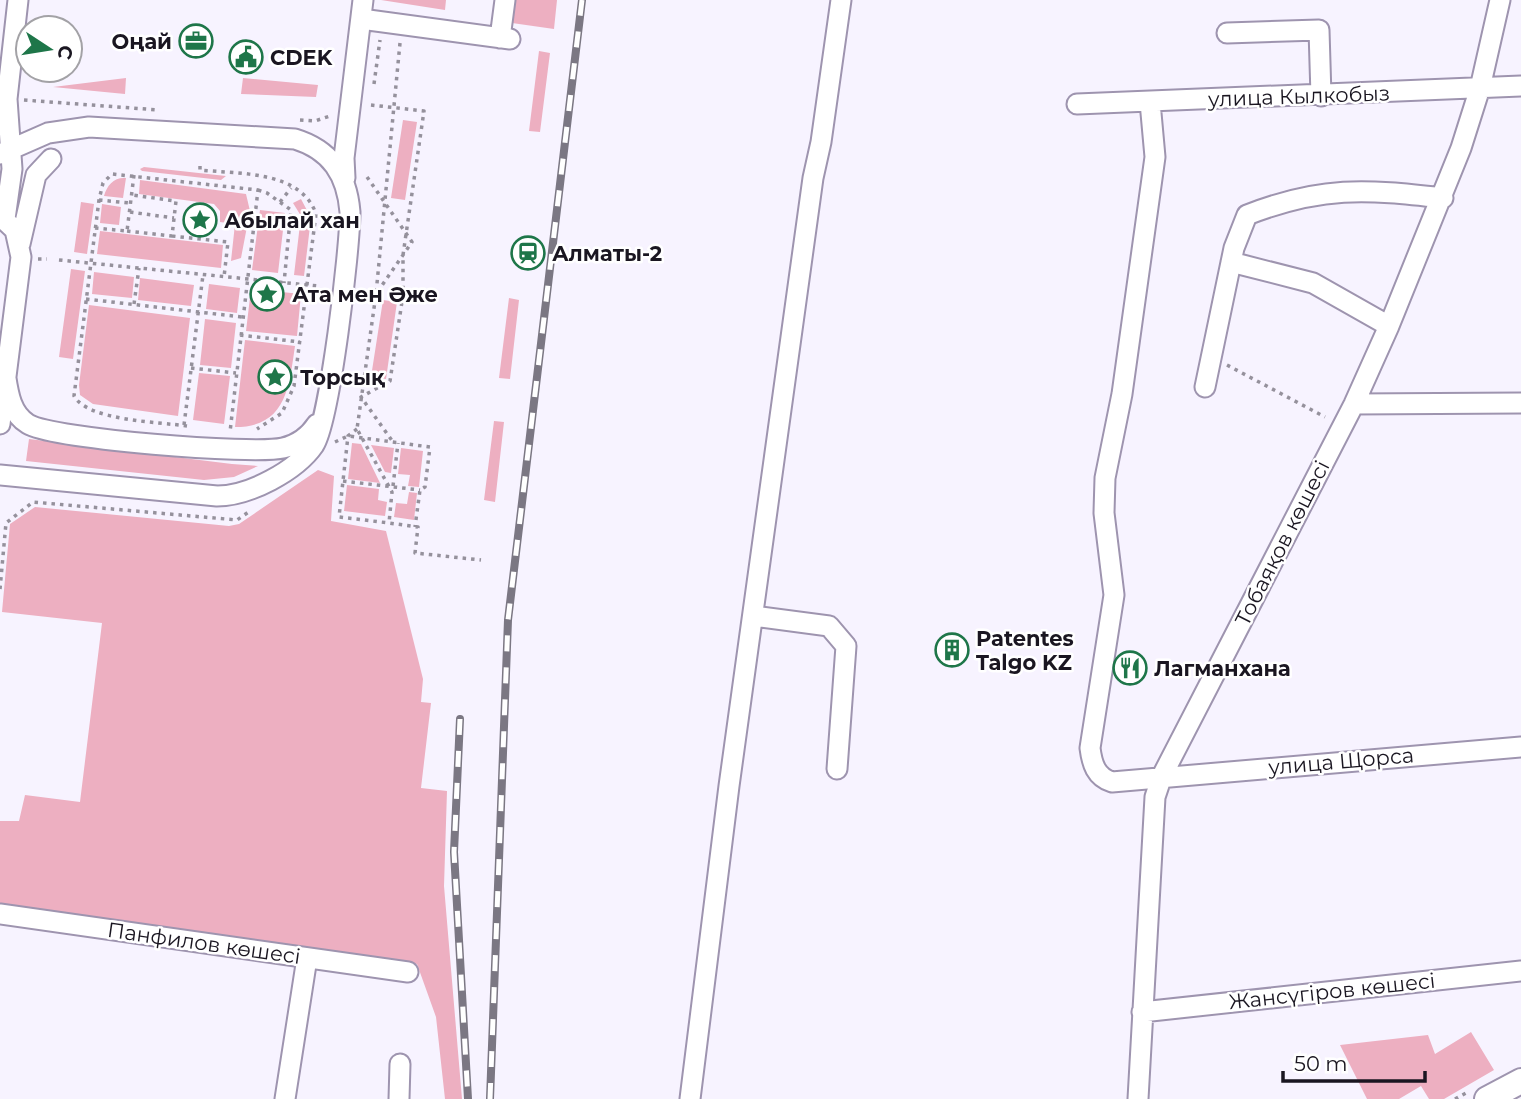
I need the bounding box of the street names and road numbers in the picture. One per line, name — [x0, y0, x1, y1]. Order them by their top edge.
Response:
street label: улица Кылкобыз — [1207, 80, 1390, 112]
street label: Тобаяқов көшесі — [1230, 456, 1334, 630]
street label: улица Щорса — [1266, 742, 1415, 780]
street label: Панфилов көшесі — [106, 917, 302, 969]
street label: Жансүгіров көшесі — [1227, 968, 1437, 1014]

